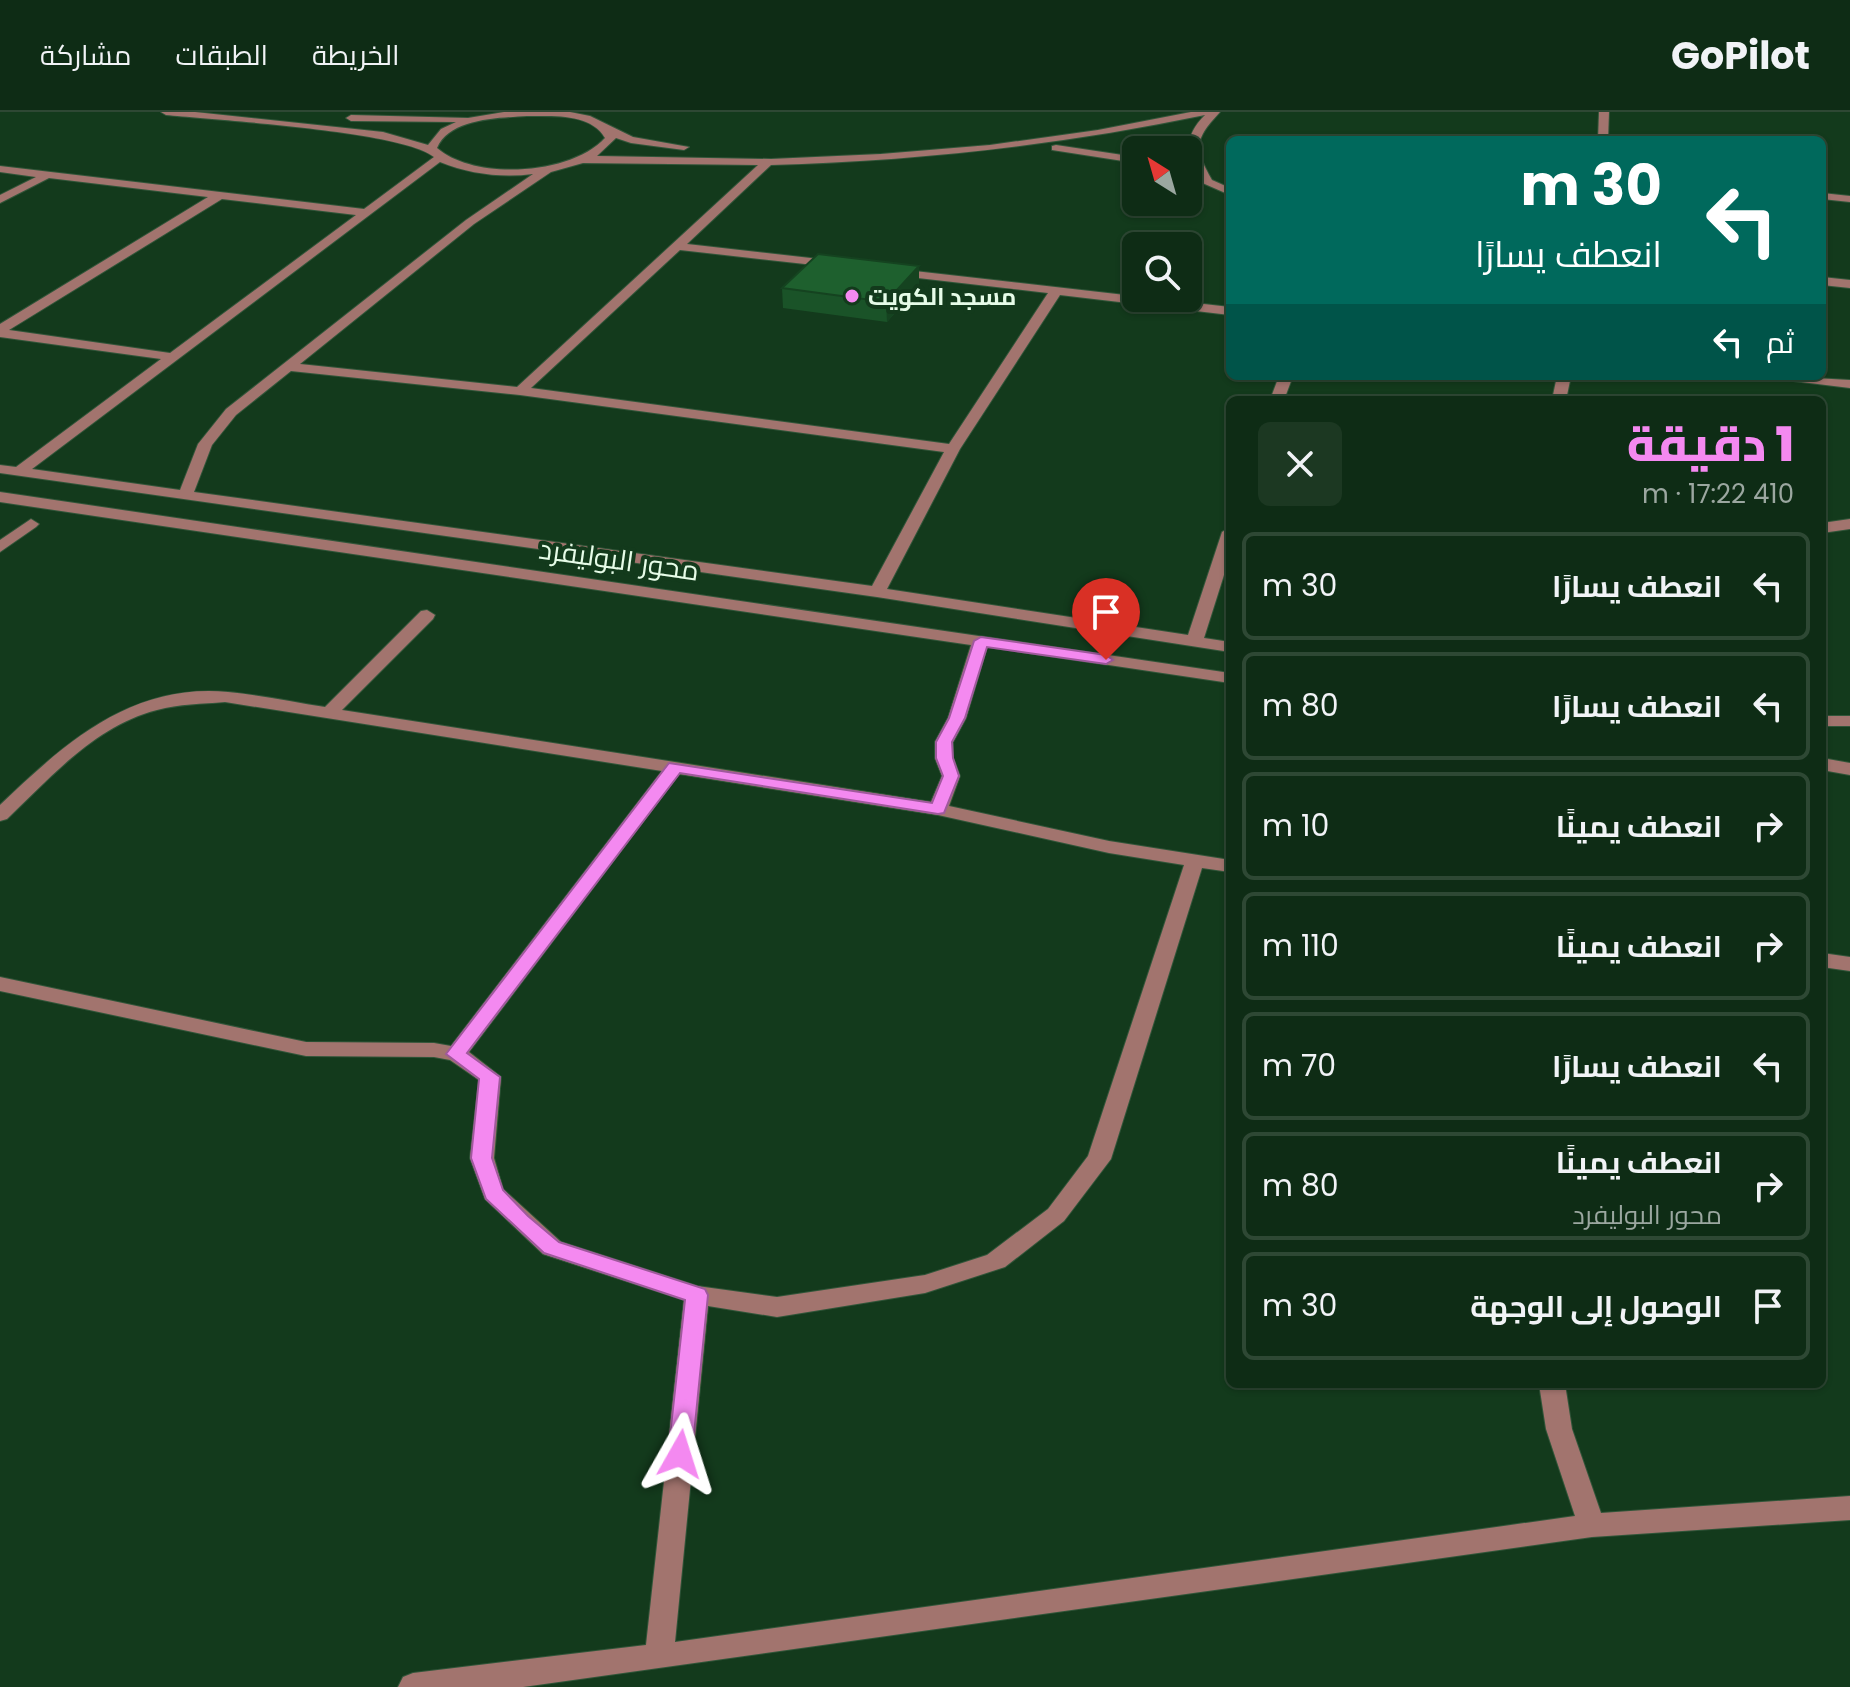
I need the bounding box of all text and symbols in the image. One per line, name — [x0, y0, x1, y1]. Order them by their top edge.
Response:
text: GoPilot — [1671, 29, 1810, 82]
text: مشاركة — [40, 36, 131, 75]
text: الطبقات — [175, 36, 268, 75]
text: الخريطة — [312, 36, 399, 75]
north arrow — [1122, 136, 1202, 216]
map controls — [1122, 136, 1202, 312]
text: 30 m — [1520, 146, 1662, 225]
icon: left — [1690, 168, 1794, 272]
text: انعطف يسارًا — [1475, 229, 1662, 280]
button: search — [1122, 232, 1202, 312]
place label: مسجد الكويت — [868, 280, 1016, 313]
marker: مسجد الكويت — [843, 287, 861, 305]
icon: left — [1706, 320, 1750, 364]
text: ثم — [1766, 321, 1794, 364]
text: 1 دقيقة — [1627, 411, 1794, 478]
button: close — [1258, 422, 1342, 506]
text: 410 m · 17:22 — [1642, 476, 1794, 512]
street label: محور البوليفرد — [536, 529, 702, 591]
text: 30 m — [1262, 564, 1337, 607]
icon: left — [1746, 564, 1790, 608]
text: انعطف يسارًا — [1552, 565, 1722, 608]
pin — [1072, 578, 1140, 660]
icon: arrive — [1084, 590, 1128, 634]
text: 80 m — [1262, 684, 1339, 727]
icon: left — [1746, 684, 1790, 728]
text: انعطف يسارًا — [1552, 685, 1722, 728]
text: 10 m — [1262, 804, 1329, 847]
icon: right — [1746, 804, 1790, 848]
text: انعطف يمينًا — [1556, 805, 1722, 848]
text: 110 m — [1262, 924, 1339, 967]
icon: right — [1746, 924, 1790, 968]
text: انعطف يمينًا — [1556, 925, 1722, 968]
text: 70 m — [1262, 1044, 1336, 1087]
icon: left — [1746, 1044, 1790, 1088]
text: انعطف يسارًا — [1552, 1045, 1722, 1088]
text: انعطف يمينًا — [1556, 1141, 1722, 1184]
text: 80 m — [1262, 1164, 1339, 1207]
icon: right — [1746, 1164, 1790, 1208]
text: محور البوليفرد — [1572, 1197, 1722, 1233]
text: 30 m — [1262, 1284, 1337, 1327]
icon: arrive — [1746, 1284, 1790, 1328]
text: الوصول إلى الوجهة — [1470, 1285, 1722, 1328]
position arrow — [638, 1412, 722, 1496]

